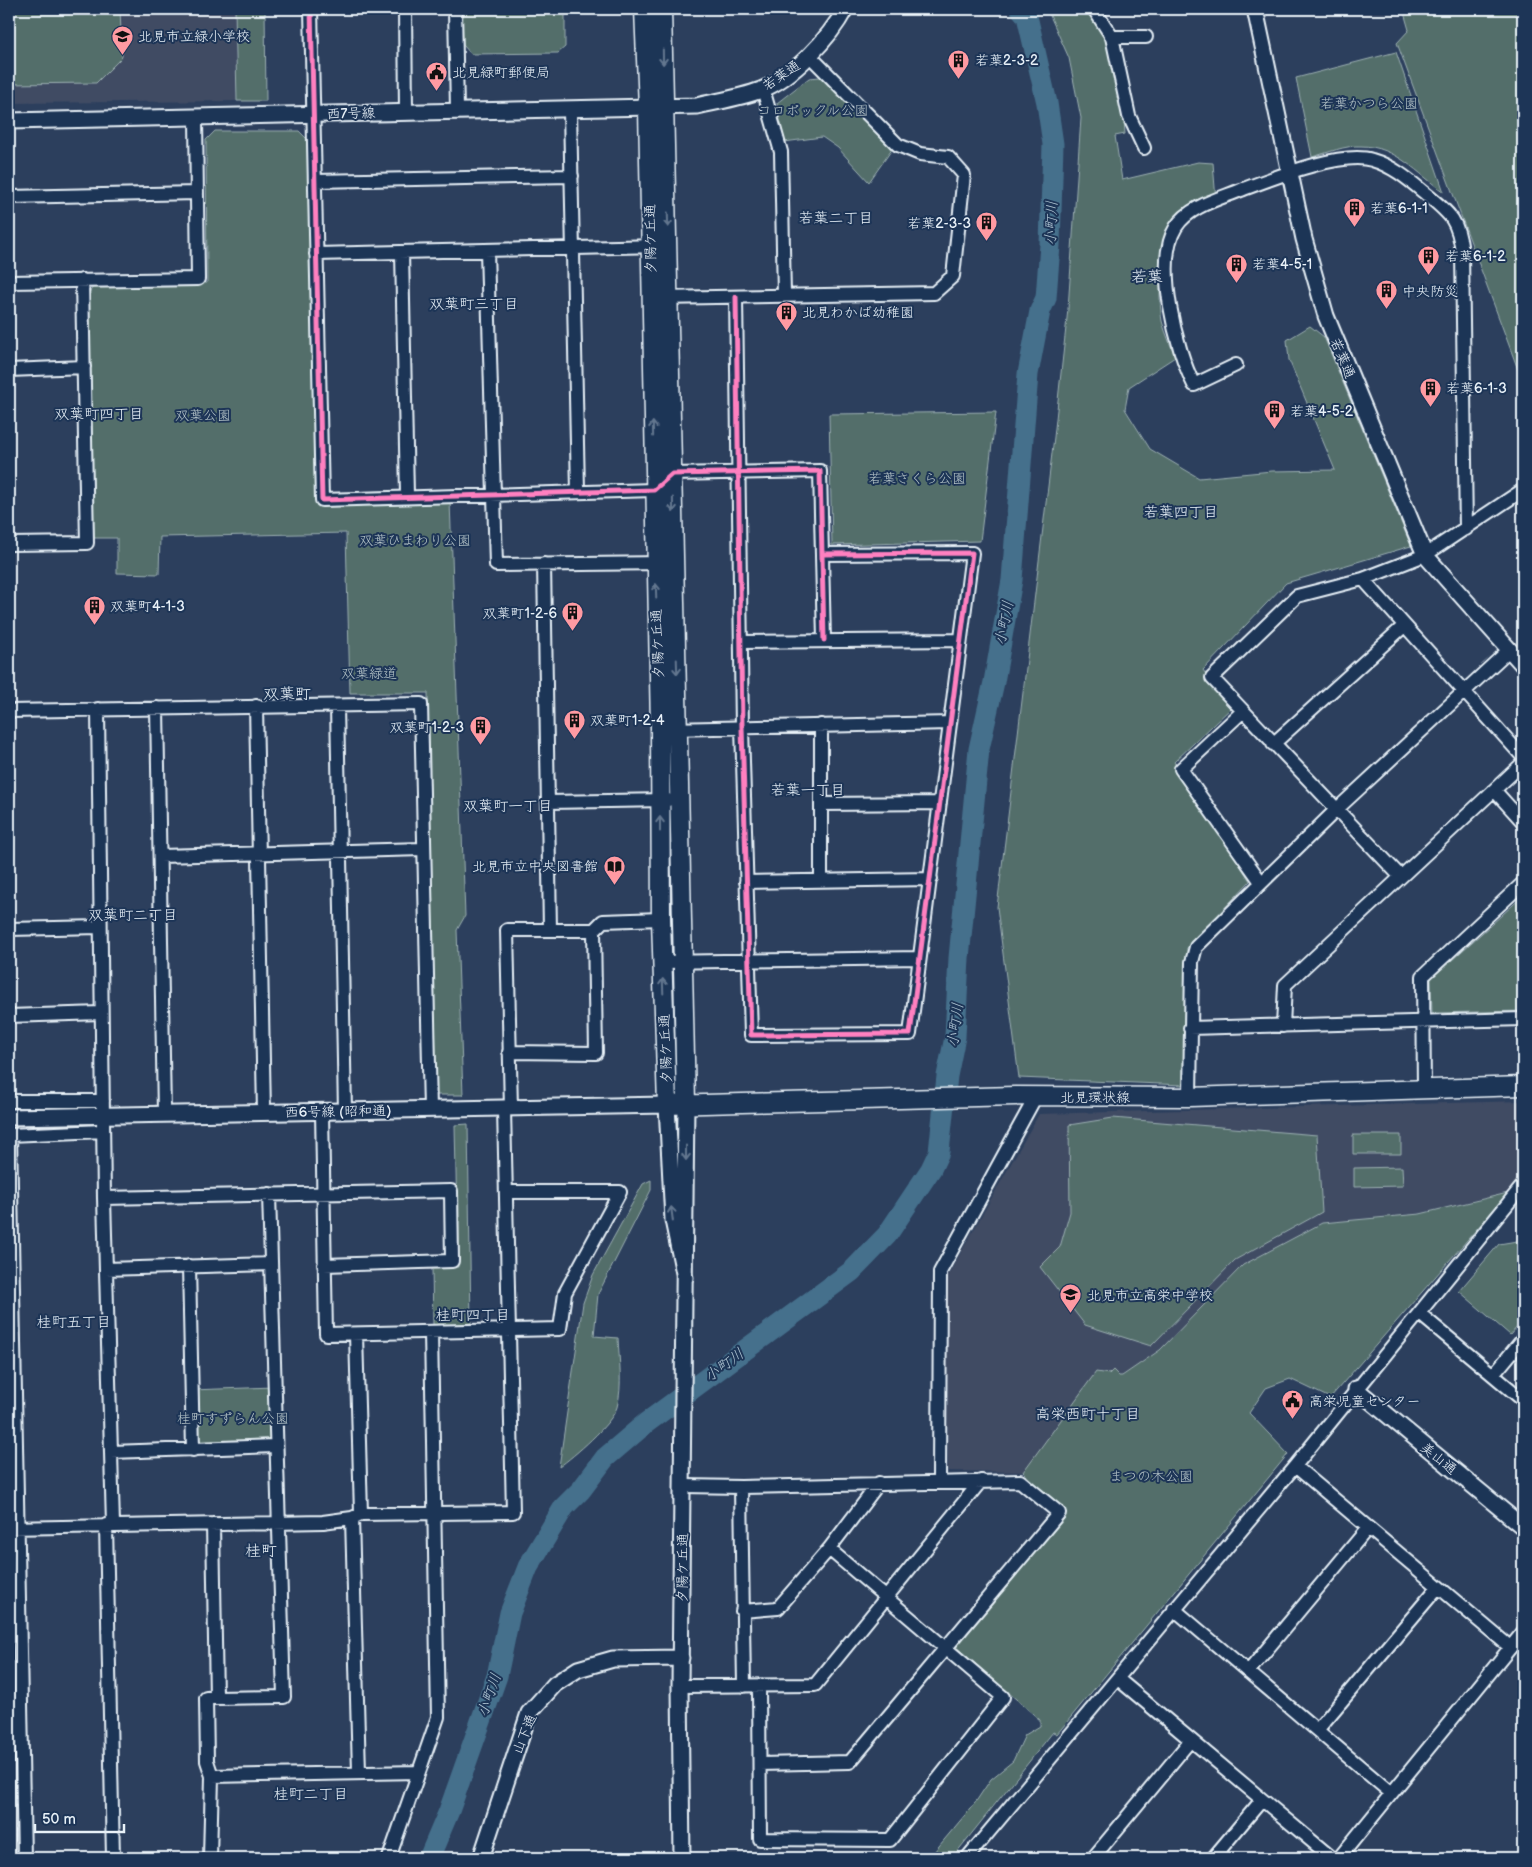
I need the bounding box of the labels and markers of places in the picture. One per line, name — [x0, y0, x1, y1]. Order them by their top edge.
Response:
school or university icon: 北見市立緑小学校 — [110, 24, 134, 55]
place label: 北見市立緑小学校 — [138, 28, 250, 45]
building icon: 若葉2-3-2 — [947, 48, 971, 79]
place label: 若葉2-3-2 — [975, 52, 1039, 69]
public building icon: 北見緑町郵便局 — [424, 60, 448, 91]
place label: 北見緑町郵便局 — [452, 64, 550, 81]
building icon: 若葉6-1-1 — [1342, 196, 1366, 227]
place label: 若葉6-1-1 — [1370, 200, 1428, 217]
building icon: 若葉2-3-3 — [975, 211, 999, 242]
place label: 若葉2-3-3 — [907, 215, 971, 232]
building icon: 若葉6-1-2 — [1417, 244, 1441, 275]
place label: 若葉6-1-2 — [1445, 248, 1506, 265]
building icon: 若葉4-5-1 — [1224, 252, 1248, 283]
place label: 若葉4-5-1 — [1252, 256, 1312, 273]
building icon: 中央防災 — [1374, 279, 1398, 310]
place label: 中央防災 — [1402, 283, 1458, 300]
building icon: 北見わかば幼稚園 — [774, 300, 798, 331]
place label: 北見わかば幼稚園 — [802, 304, 914, 321]
building icon: 若葉6-1-3 — [1418, 376, 1442, 407]
place label: 若葉6-1-3 — [1446, 380, 1507, 397]
building icon: 若葉4-5-2 — [1262, 399, 1286, 430]
place label: 若葉4-5-2 — [1290, 403, 1354, 420]
building icon: 双葉町4-1-3 — [82, 594, 106, 625]
place label: 双葉町4-1-3 — [110, 598, 185, 615]
building icon: 双葉町1-2-6 — [561, 601, 585, 632]
place label: 双葉町1-2-6 — [483, 605, 557, 622]
building icon: 双葉町1-2-4 — [562, 708, 586, 739]
place label: 双葉町1-2-4 — [590, 712, 665, 729]
building icon: 双葉町1-2-3 — [468, 715, 492, 746]
place label: 双葉町1-2-3 — [389, 719, 464, 736]
library icon: 北見市立中央図書館 — [602, 854, 626, 885]
place label: 北見市立中央図書館 — [472, 858, 598, 875]
school or university icon: 北見市立高栄中学校 — [1059, 1283, 1083, 1314]
place label: 北見市立高栄中学校 — [1087, 1287, 1213, 1304]
public building icon: 高栄児童センター — [1281, 1389, 1305, 1420]
place label: 高栄児童センター — [1309, 1393, 1420, 1410]

